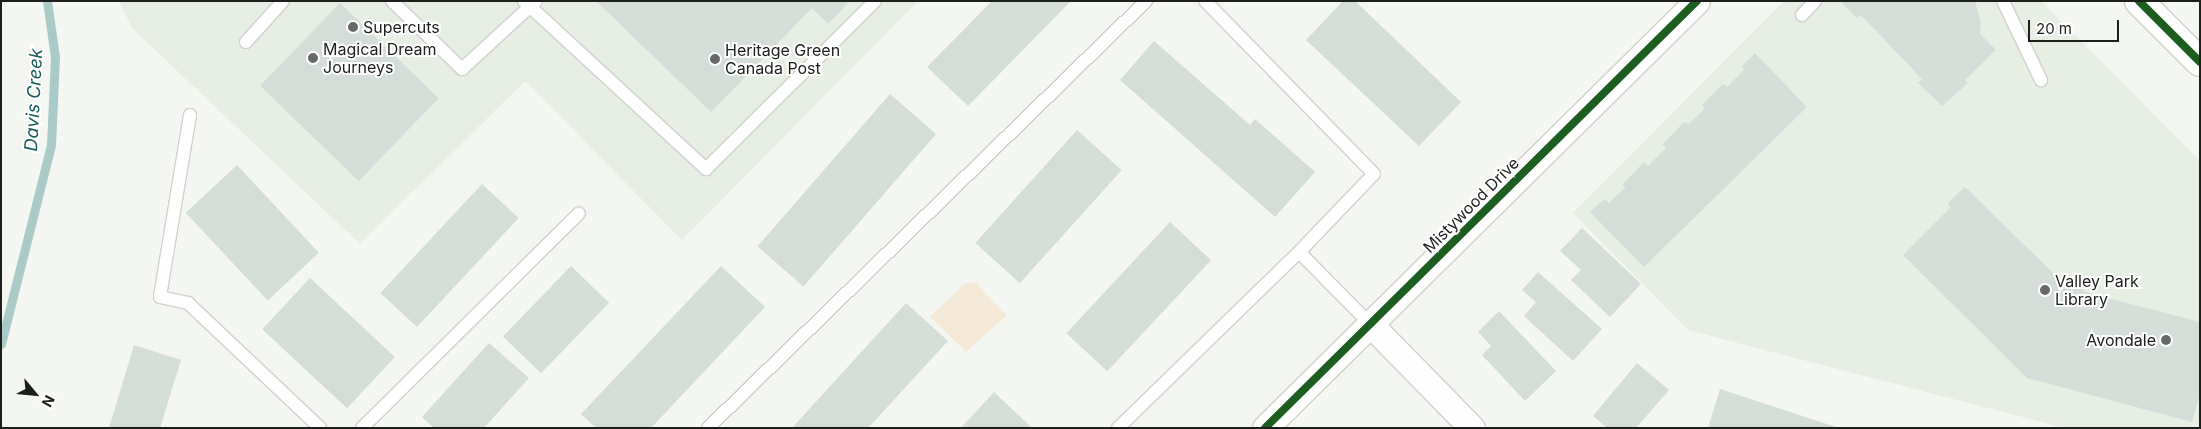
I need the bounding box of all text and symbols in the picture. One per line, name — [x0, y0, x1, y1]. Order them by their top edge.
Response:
scale bar — [2031, 10, 2122, 42]
place label: Supercuts — [363, 17, 440, 37]
text: 20 m — [2036, 19, 2072, 38]
marker: Supercuts — [347, 21, 359, 33]
place label: Magical Dream Journeys — [323, 39, 437, 77]
place label: Heritage Green Canada Post — [725, 40, 840, 78]
water label: Davis Creek — [21, 48, 47, 152]
marker: Magical Dream Journeys — [307, 52, 319, 64]
marker: Heritage Green Canada Post — [709, 53, 721, 65]
street label: Mistywood Drive — [1419, 153, 1523, 257]
place label: Valley Park Library — [2055, 271, 2139, 309]
marker: Valley Park Library — [2039, 284, 2051, 296]
place label: Avondale — [2086, 330, 2156, 350]
marker: Avondale — [2160, 334, 2172, 346]
north arrow — [10, 369, 60, 419]
text: N — [39, 393, 59, 410]

